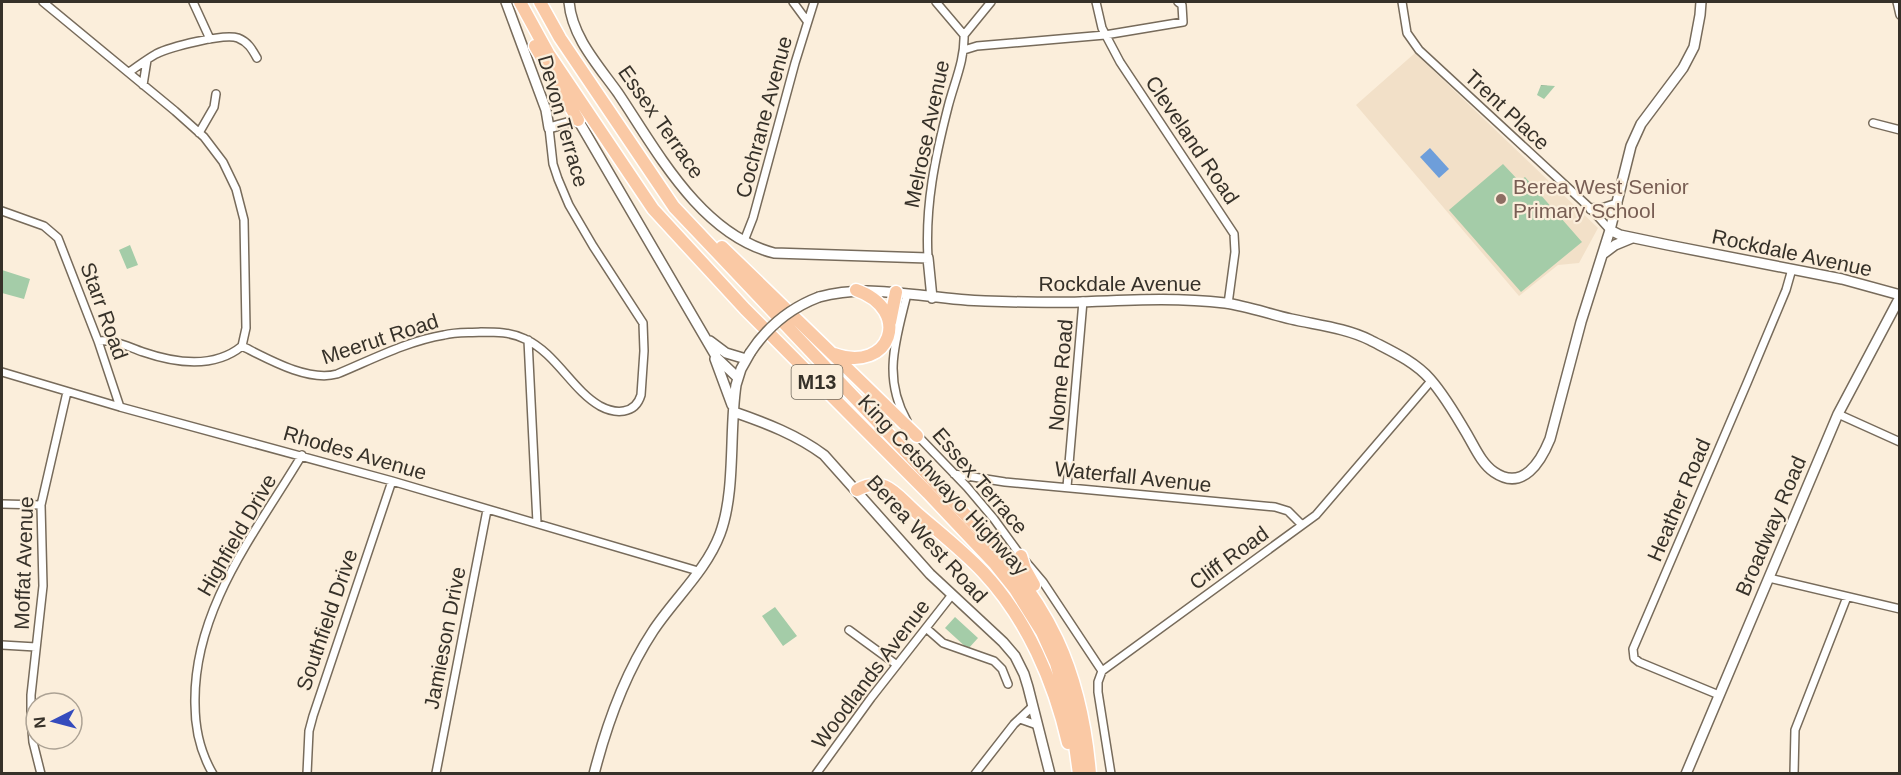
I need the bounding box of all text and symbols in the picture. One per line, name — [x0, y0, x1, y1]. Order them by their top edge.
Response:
street label: Cochrane Avenue — [731, 33, 796, 200]
street label: Devon Terrace — [534, 52, 593, 189]
street label: Melrose Avenue — [900, 58, 953, 210]
street label: Essex Terrace — [614, 61, 709, 183]
street label: Trent Place — [1461, 65, 1554, 154]
street label: Cleveland Road — [1141, 71, 1244, 208]
place label: Berea West Senior Primary School — [1513, 175, 1689, 222]
marker: Berea West Senior Primary School — [1494, 192, 1508, 206]
street label: Rockdale Avenue — [1710, 224, 1874, 281]
street label: Starr Road — [76, 259, 133, 362]
street label: Rockdale Avenue — [1038, 272, 1202, 295]
street label: Meerut Road — [319, 309, 441, 368]
street label: Nome Road — [1044, 318, 1077, 432]
road number: M13 — [792, 365, 842, 399]
street label: King Cetshwayo Highway — [854, 390, 1033, 580]
street label: Rhodes Avenue — [281, 421, 429, 484]
street label: Essex Terrace — [928, 423, 1033, 538]
street label: Heather Road — [1642, 435, 1715, 564]
street label: Broadway Road — [1731, 453, 1810, 599]
street label: Waterfall Avenue — [1053, 457, 1213, 496]
street label: Highfield Drive — [192, 470, 281, 600]
street label: Berea West Road — [863, 470, 992, 607]
street label: Moffat Avenue — [10, 496, 37, 630]
street label: Cliff Road — [1185, 521, 1273, 594]
street label: Southfield Drive — [292, 546, 362, 694]
street label: Jamieson Drive — [419, 565, 470, 711]
street label: Woodlands Avenue — [807, 595, 934, 753]
north arrow — [24, 691, 84, 751]
text: N — [31, 716, 49, 729]

